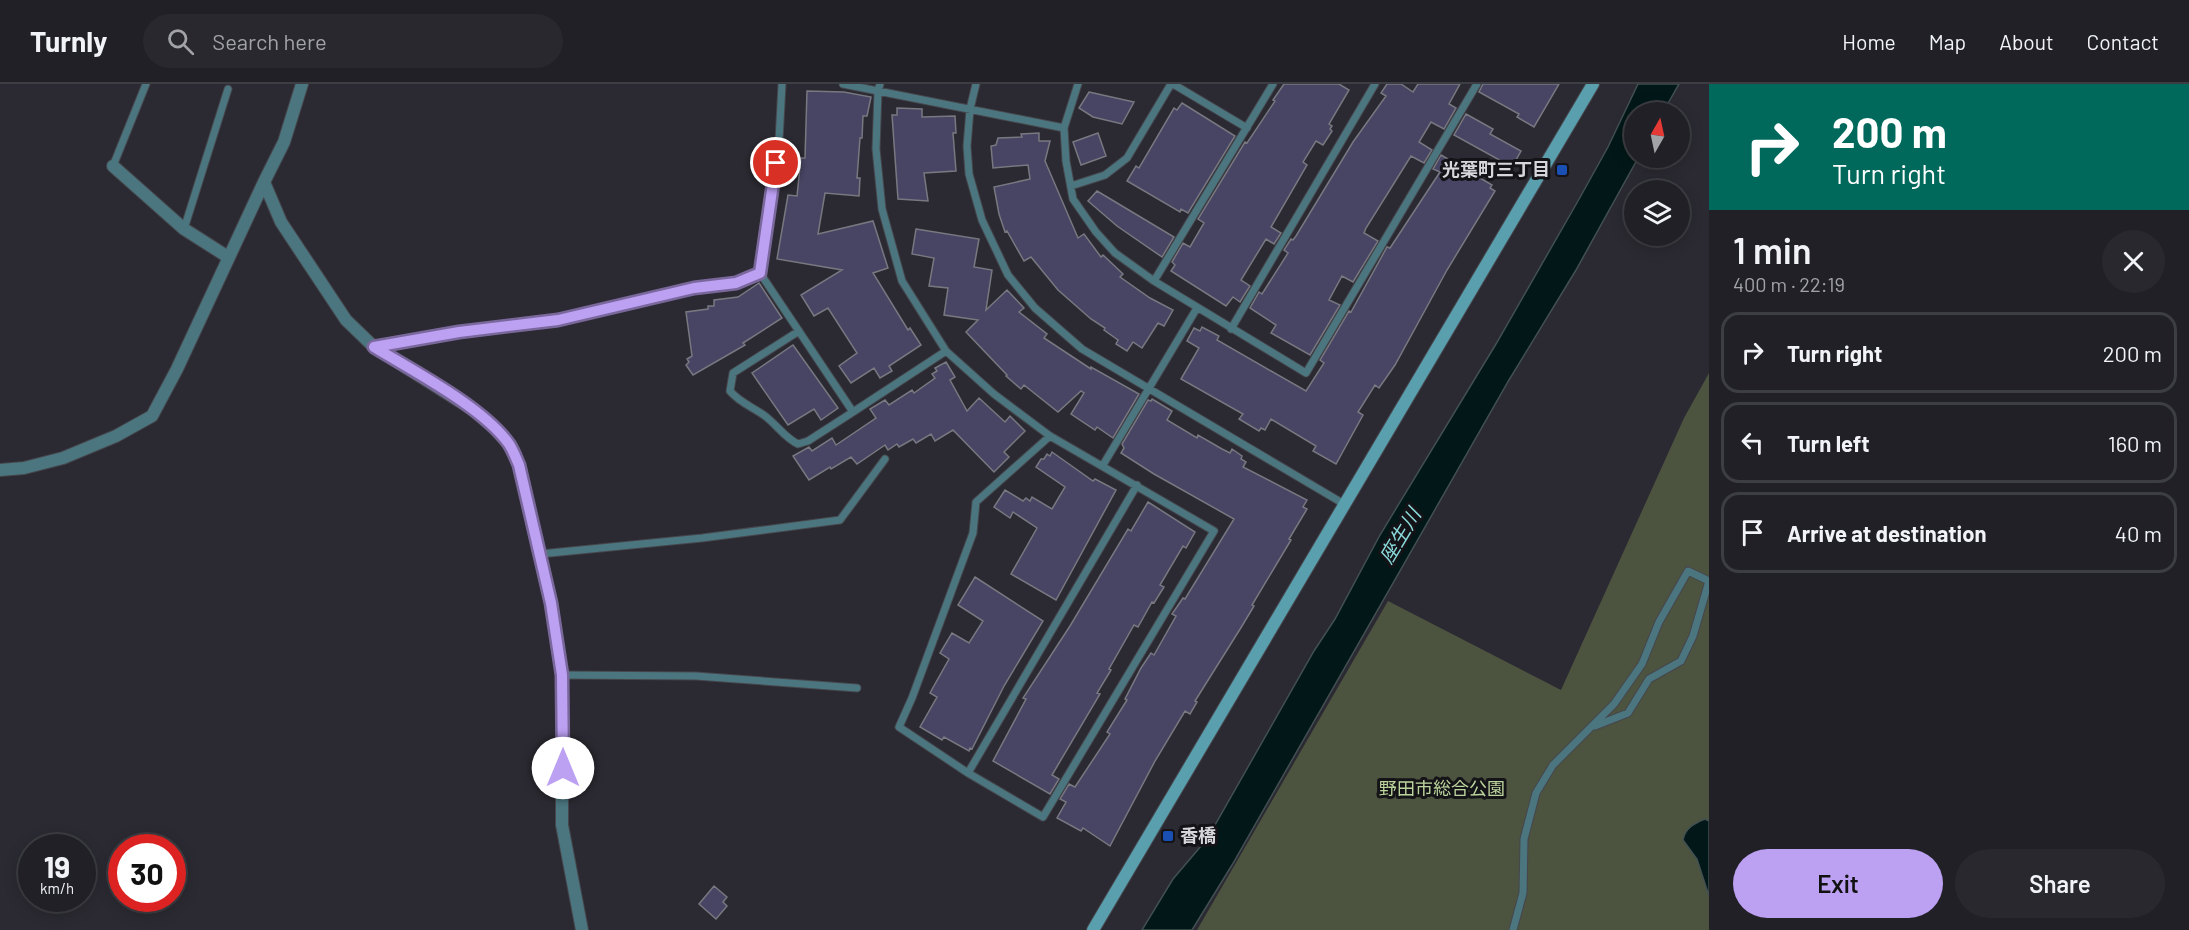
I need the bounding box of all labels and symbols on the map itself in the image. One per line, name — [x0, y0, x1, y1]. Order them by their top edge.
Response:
north arrow — [1624, 102, 1690, 168]
pin — [750, 137, 801, 188]
place label: 光葉町三丁目 — [1442, 158, 1550, 180]
marker: 光葉町三丁目 — [1555, 163, 1569, 177]
water label: 座生川 — [1373, 502, 1426, 567]
position arrow — [531, 736, 595, 800]
park label: 野田市総合公園 — [1379, 777, 1505, 799]
place label: 香橋 — [1180, 824, 1216, 846]
marker: 香橋 — [1161, 829, 1175, 843]
speed limit sign: 30 — [108, 834, 186, 912]

